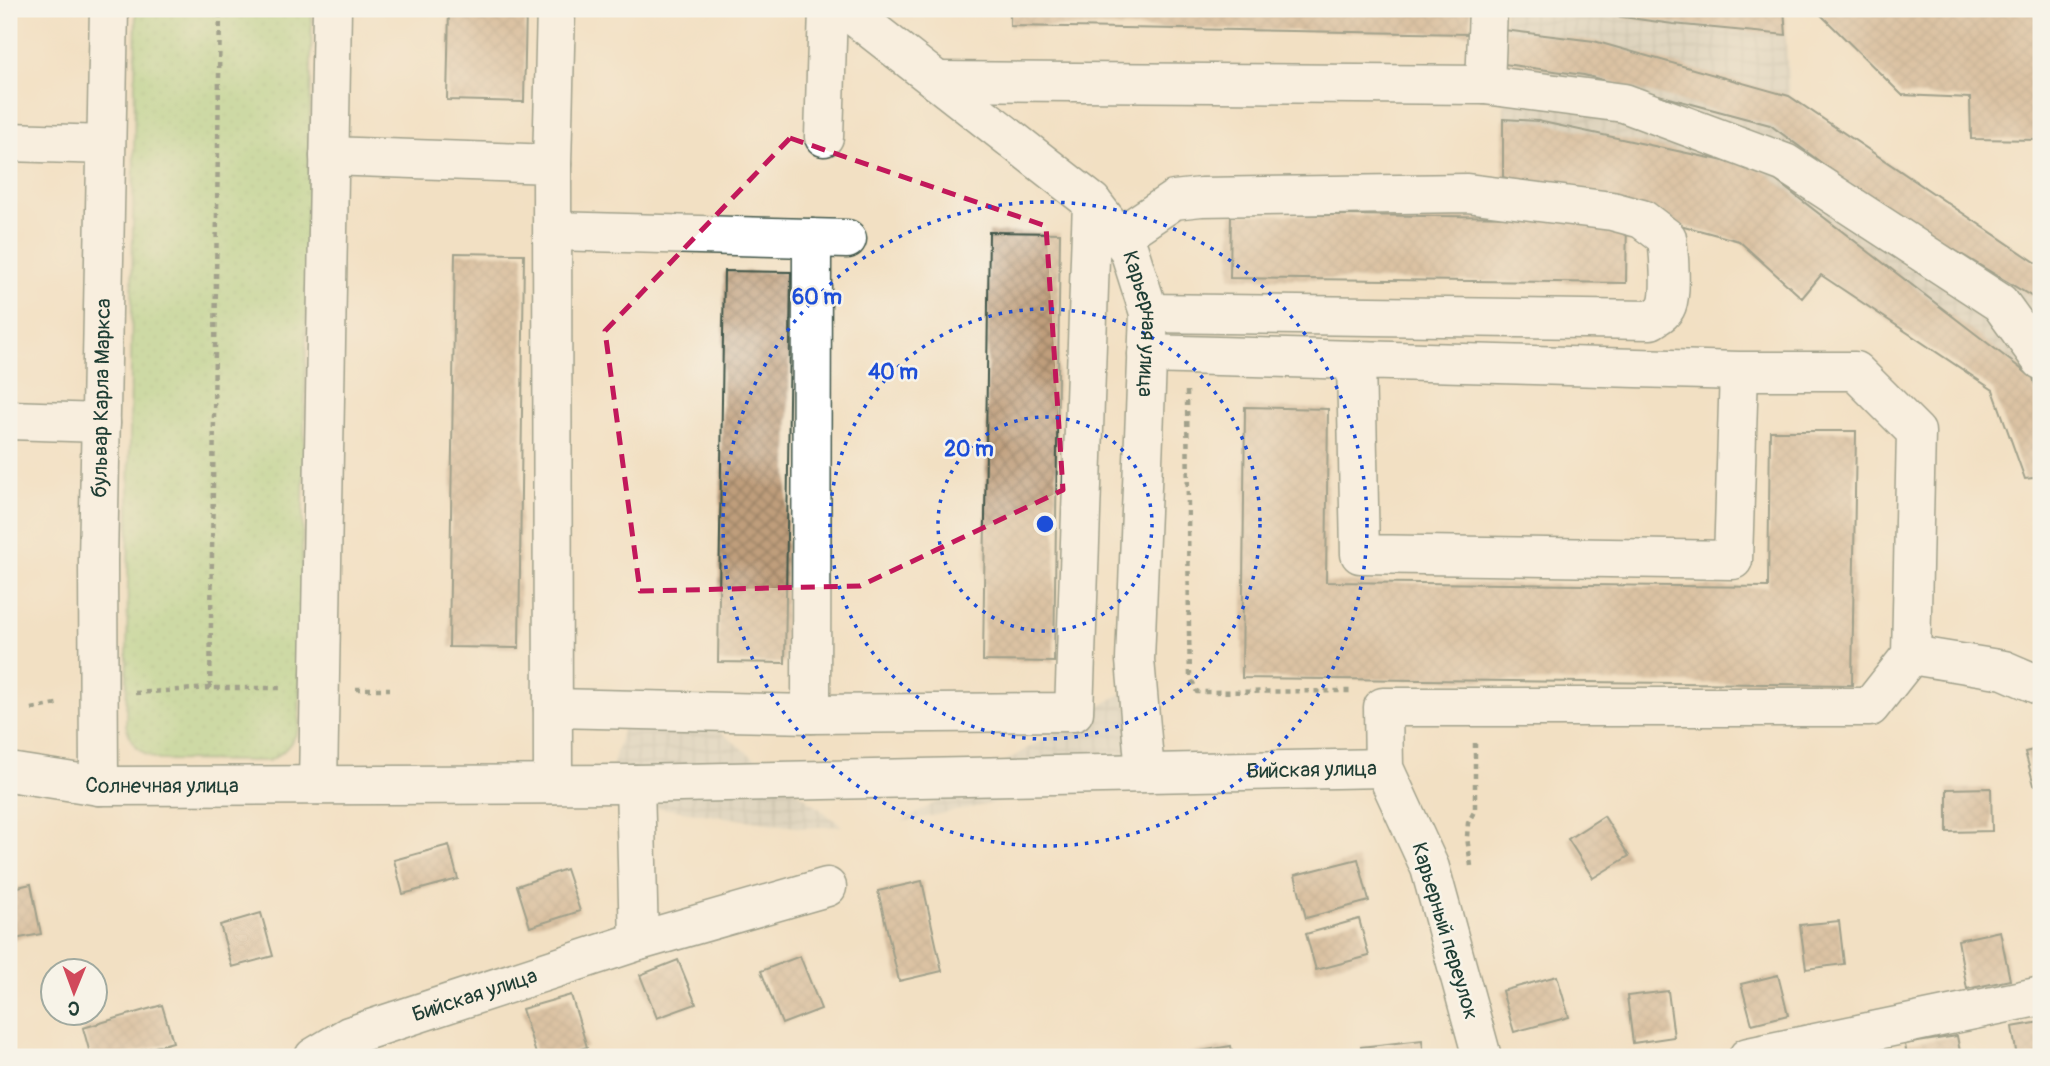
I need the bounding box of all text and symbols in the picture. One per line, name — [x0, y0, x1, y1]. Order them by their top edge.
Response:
street label: Карьерная улица — [1117, 247, 1163, 398]
text: 60 m — [792, 284, 842, 311]
street label: бульвар Карла Маркса — [86, 298, 117, 498]
text: 40 m — [868, 359, 918, 386]
text: 20 m — [944, 436, 994, 463]
centre of rings — [1033, 512, 1057, 536]
street label: Бийская улица — [1246, 755, 1377, 784]
street label: Солнечная улица — [83, 771, 239, 800]
street label: Карьерный переулок — [1405, 839, 1485, 1023]
north arrow — [38, 958, 108, 1028]
street label: Бийская улица — [409, 962, 541, 1028]
text: С — [67, 996, 80, 1020]

